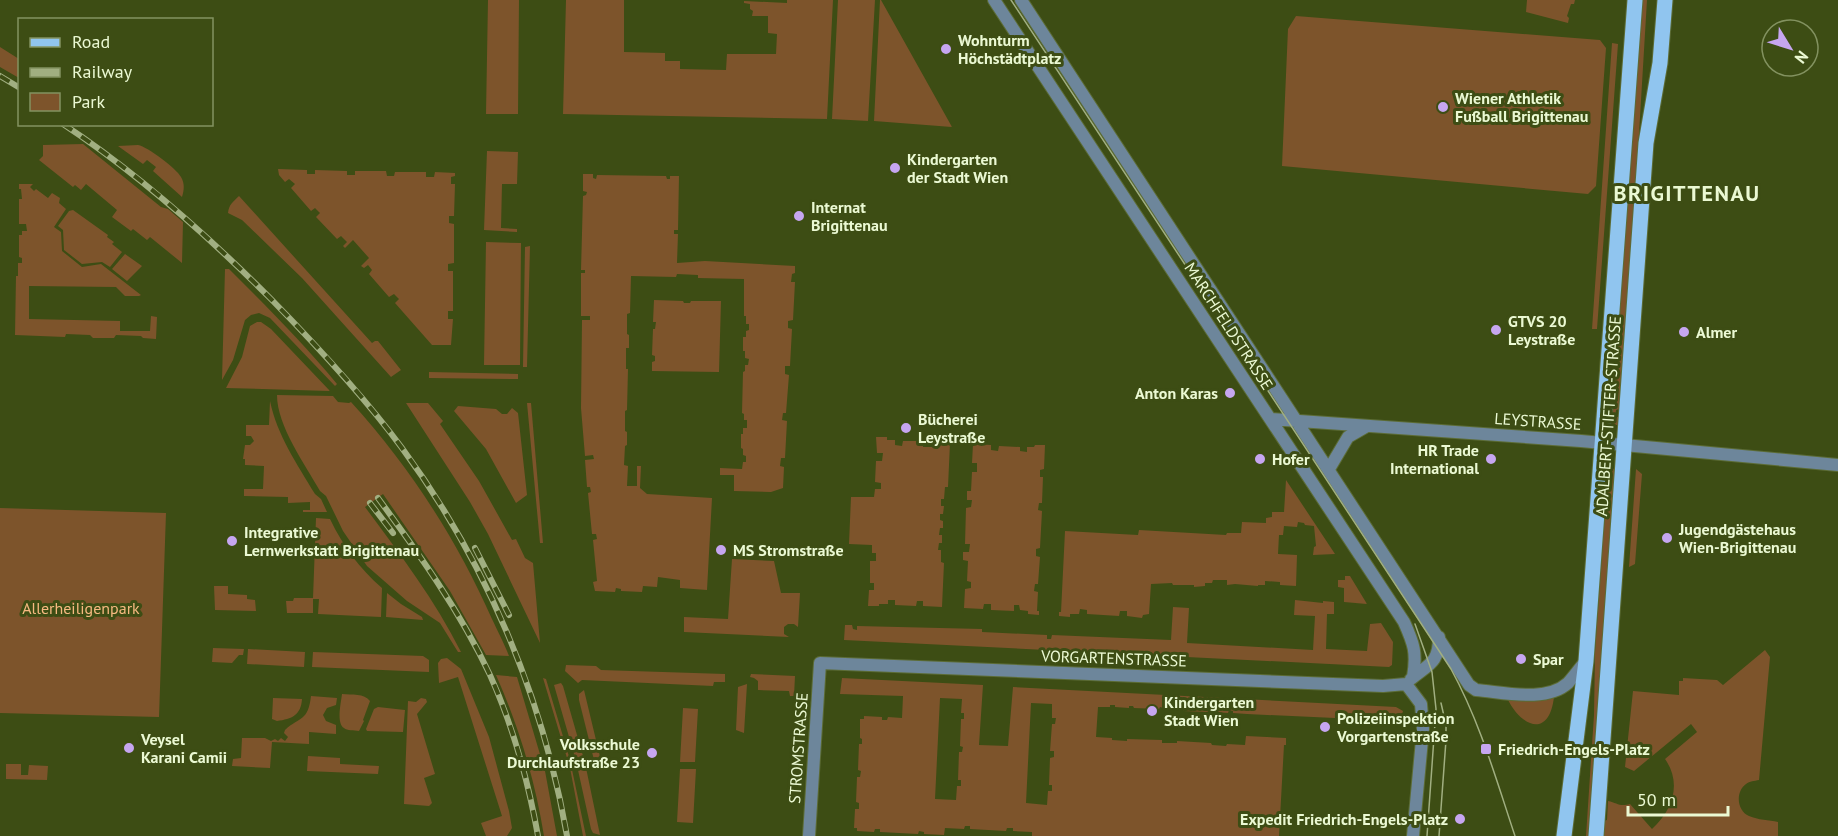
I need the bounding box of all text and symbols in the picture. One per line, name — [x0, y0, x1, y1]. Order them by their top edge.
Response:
legend — [18, 18, 213, 126]
north arrow — [1760, 18, 1820, 78]
text: Road — [72, 30, 110, 53]
place label: Wohnturm Höchstädtplatz — [958, 30, 1061, 68]
marker: Wohnturm Höchstädtplatz — [939, 42, 953, 56]
text: N — [1791, 47, 1813, 68]
text: Railway — [72, 60, 133, 83]
place label: Wiener Athletik Fußball Brigittenau — [1455, 88, 1588, 126]
text: Park — [72, 90, 105, 113]
marker: Wiener Athletik Fußball Brigittenau — [1436, 100, 1450, 114]
place label: Kindergarten der Stadt Wien — [907, 149, 1008, 187]
marker: Kindergarten der Stadt Wien — [888, 161, 902, 175]
district label: BRIGITTENAU — [1613, 179, 1761, 207]
place label: Internat Brigittenau — [811, 197, 888, 235]
marker: Internat Brigittenau — [792, 209, 806, 223]
street label: MARCHFELDSTRASSE — [1180, 259, 1278, 393]
place label: GTVS 20 Leystraße — [1508, 311, 1575, 349]
street label: ADALBERT-STIFTER-STRASSE — [1591, 315, 1625, 517]
place label: Almer — [1696, 322, 1737, 342]
marker: GTVS 20 Leystraße — [1489, 323, 1503, 337]
marker: Almer — [1677, 325, 1691, 339]
place label: Anton Karas — [1135, 383, 1218, 403]
marker: Anton Karas — [1223, 386, 1237, 400]
street label: LEYSTRASSE — [1494, 408, 1582, 434]
place label: Bücherei Leystraße — [918, 409, 985, 447]
marker: Bücherei Leystraße — [899, 421, 913, 435]
place label: HR Trade International — [1390, 440, 1479, 478]
place label: Hofer — [1272, 449, 1310, 469]
marker: Hofer — [1253, 452, 1267, 466]
marker: HR Trade International — [1484, 452, 1498, 466]
place label: Jugendgästehaus Wien-Brigittenau — [1678, 519, 1796, 557]
place label: Integrative Lernwerkstatt Brigittenau — [244, 522, 419, 560]
marker: Jugendgästehaus Wien-Brigittenau — [1660, 531, 1674, 545]
marker: Integrative Lernwerkstatt Brigittenau — [225, 534, 239, 548]
place label: MS Stromstraße — [733, 540, 844, 560]
marker: MS Stromstraße — [714, 543, 728, 557]
park label: Allerheiligenpark — [22, 598, 140, 618]
street label: VORGARTENSTRASSE — [1040, 645, 1187, 671]
place label: Spar — [1533, 649, 1564, 669]
marker: Spar — [1514, 652, 1528, 666]
street label: STROMSTRASSE — [784, 692, 812, 804]
place label: Kindergarten Stadt Wien — [1164, 692, 1254, 730]
marker: Kindergarten Stadt Wien — [1145, 704, 1159, 718]
place label: Polizeiinspektion Vorgartenstraße — [1336, 708, 1454, 746]
marker: Polizeiinspektion Vorgartenstraße — [1318, 720, 1332, 734]
place label: Veysel Karani Camii — [140, 729, 227, 767]
place label: Volksschule Durchlaufstraße 23 — [507, 734, 640, 772]
place label: Friedrich-Engels-Platz — [1498, 739, 1650, 759]
marker: Veysel Karani Camii — [122, 741, 136, 755]
marker: Friedrich-Engels-Platz — [1479, 742, 1493, 756]
marker: Volksschule Durchlaufstraße 23 — [645, 746, 659, 760]
scale bar — [1628, 779, 1728, 817]
text: 50 m — [1637, 788, 1676, 811]
place label: Expedit Friedrich-Engels-Platz — [1240, 809, 1448, 829]
marker: Expedit Friedrich-Engels-Platz — [1453, 812, 1467, 826]

